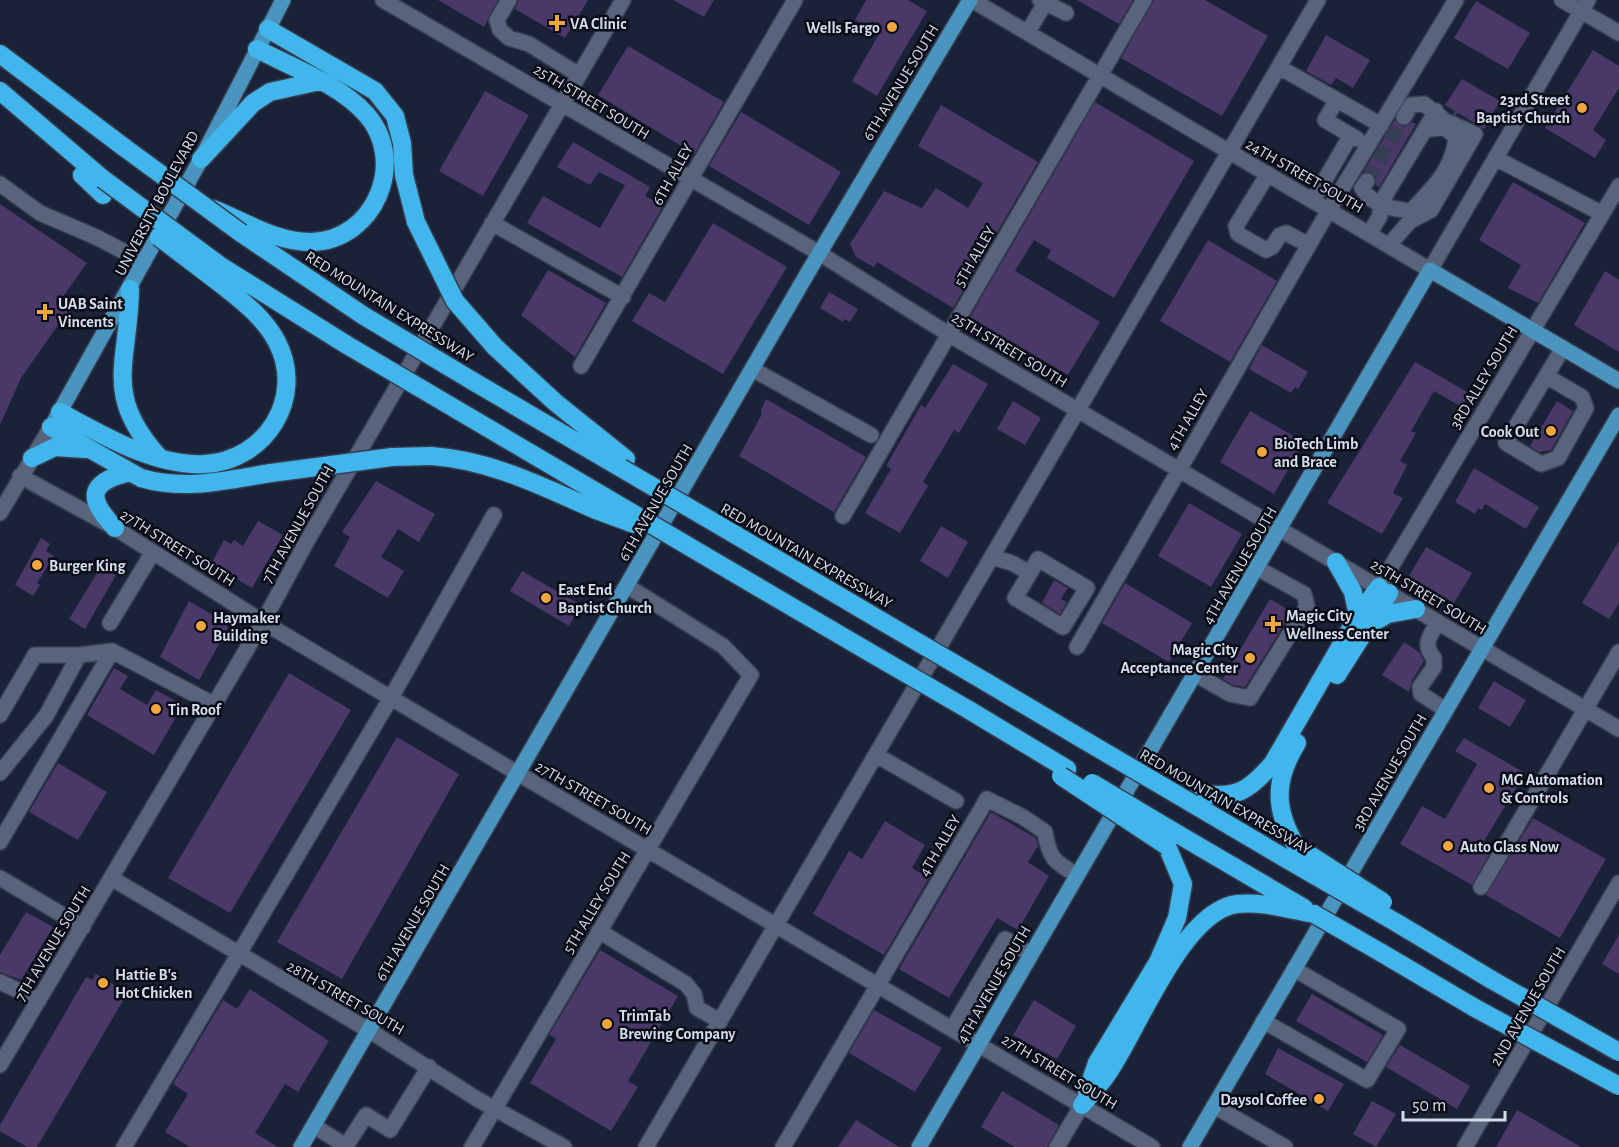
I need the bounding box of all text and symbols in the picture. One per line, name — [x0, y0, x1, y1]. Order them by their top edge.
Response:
marker: VA Clinic — [548, 14, 566, 32]
place label: VA Clinic — [570, 16, 626, 32]
place label: Wells Fargo — [806, 20, 880, 36]
marker: Wells Fargo — [885, 20, 899, 34]
street label: 6TH AVENUE SOUTH — [860, 22, 942, 143]
street label: 25TH STREET SOUTH — [531, 61, 652, 143]
place label: 23rd Street Baptist Church — [1476, 92, 1571, 126]
marker: 23rd Street Baptist Church — [1575, 101, 1589, 115]
street label: UNIVERSITY BOULEVARD — [112, 128, 202, 278]
street label: 24TH STREET SOUTH — [1243, 136, 1366, 216]
street label: 6TH ALLEY — [649, 141, 697, 208]
street label: 5TH ALLEY — [951, 223, 999, 289]
street label: RED MOUNTAIN EXPRESSWAY — [302, 248, 477, 366]
place label: UAB Saint Vincents — [58, 296, 123, 330]
marker: UAB Saint Vincents — [36, 303, 54, 321]
street label: 25TH STREET SOUTH — [949, 309, 1070, 391]
street label: 3RD ALLEY SOUTH — [1447, 324, 1521, 431]
street label: 4TH ALLEY — [1164, 386, 1212, 453]
place label: Cook Out — [1481, 424, 1540, 440]
marker: Cook Out — [1544, 424, 1558, 438]
place label: BioTech Limb and Brace — [1274, 436, 1358, 470]
street label: 6TH AVENUE SOUTH — [616, 441, 696, 564]
marker: BioTech Limb and Brace — [1255, 445, 1269, 459]
street label: 7TH AVENUE SOUTH — [259, 463, 337, 586]
street label: RED MOUNTAIN EXPRESSWAY — [718, 500, 896, 612]
street label: 4TH AVENUE SOUTH — [1200, 504, 1280, 627]
street label: 27TH STREET SOUTH — [117, 506, 238, 590]
street label: 25TH STREET SOUTH — [1368, 556, 1489, 638]
marker: Burger King — [30, 558, 44, 572]
place label: Burger King — [49, 558, 126, 574]
place label: East End Baptist Church — [558, 582, 652, 616]
marker: East End Baptist Church — [539, 591, 553, 605]
place label: Magic City Wellness Center — [1286, 608, 1389, 642]
place label: Haymaker Building — [213, 610, 280, 644]
marker: Magic City Wellness Center — [1264, 615, 1282, 633]
marker: Haymaker Building — [194, 619, 208, 633]
place label: Magic City Acceptance Center — [1120, 642, 1239, 676]
marker: Magic City Acceptance Center — [1243, 651, 1257, 665]
marker: Tin Roof — [149, 702, 163, 716]
place label: Tin Roof — [168, 702, 223, 718]
street label: 3RD AVENUE SOUTH — [1350, 711, 1430, 834]
street label: RED MOUNTAIN EXPRESSWAY — [1137, 746, 1315, 858]
street label: 27TH STREET SOUTH — [532, 758, 655, 838]
place label: MG Automation & Controls — [1501, 772, 1603, 806]
marker: MG Automation & Controls — [1482, 781, 1496, 795]
street label: 4TH ALLEY — [916, 812, 964, 879]
marker: Auto Glass Now — [1441, 839, 1455, 853]
place label: Auto Glass Now — [1460, 839, 1560, 855]
street label: 5TH ALLEY SOUTH — [560, 849, 634, 956]
street label: 6TH AVENUE SOUTH — [373, 861, 453, 984]
street label: 7TH AVENUE SOUTH — [12, 883, 94, 1004]
street label: 4TH AVENUE SOUTH — [954, 923, 1034, 1046]
street label: 2ND AVENUE SOUTH — [1487, 944, 1568, 1069]
street label: 28TH STREET SOUTH — [284, 958, 407, 1038]
place label: Hattie B's Hot Chicken — [115, 967, 192, 1001]
marker: Hattie B's Hot Chicken — [96, 976, 110, 990]
place label: TrimTab Brewing Company — [619, 1008, 736, 1043]
marker: TrimTab Brewing Company — [600, 1017, 614, 1031]
street label: 27TH STREET SOUTH — [999, 1031, 1120, 1113]
scale bar — [1403, 1084, 1505, 1122]
place label: Daysol Coffee — [1220, 1092, 1307, 1109]
marker: Daysol Coffee — [1312, 1092, 1326, 1106]
text: 50 m — [1412, 1097, 1446, 1115]

